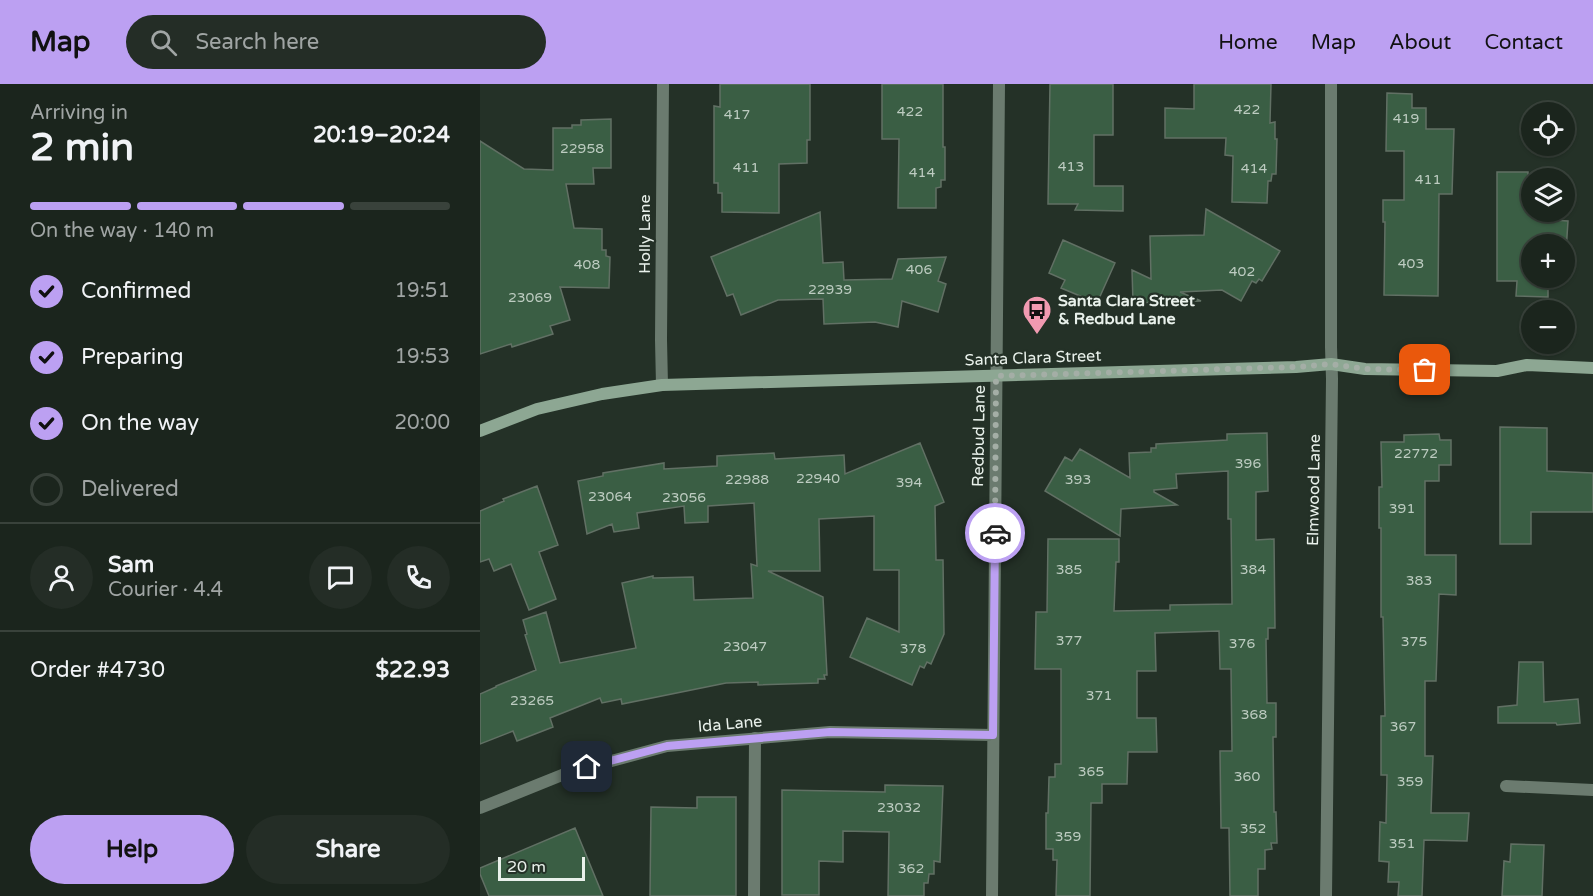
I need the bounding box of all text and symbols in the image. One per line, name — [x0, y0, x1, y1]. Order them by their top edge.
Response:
search box — [126, 15, 546, 69]
text: Map — [30, 25, 90, 59]
icon: search — [147, 26, 180, 59]
text: Search here — [195, 29, 319, 55]
text: Home — [1218, 30, 1278, 55]
text: Map — [1311, 30, 1356, 55]
text: About — [1389, 30, 1451, 55]
text: Contact — [1484, 30, 1563, 55]
text: Arriving in — [30, 101, 128, 125]
house number: 422 — [1234, 101, 1260, 118]
map controls — [1521, 102, 1575, 354]
button: locate — [1521, 102, 1575, 156]
house number: 422 — [897, 103, 923, 120]
house number: 417 — [724, 106, 750, 123]
house number: 419 — [1393, 110, 1419, 127]
text: 20:19–20:24 — [313, 122, 450, 148]
text: 2 min — [30, 124, 134, 171]
house number: 22958 — [560, 140, 604, 157]
house number: 413 — [1058, 158, 1084, 175]
house number: 411 — [733, 159, 759, 176]
house number: 414 — [1241, 160, 1267, 177]
house number: 414 — [909, 164, 935, 181]
button: layers — [1521, 168, 1575, 222]
house number: 411 — [1415, 171, 1441, 188]
street label: Holly Lane — [635, 194, 655, 274]
text: On the way · 140 m — [30, 219, 214, 243]
button: + — [1521, 234, 1575, 288]
house number: 403 — [1398, 255, 1424, 272]
house number: 408 — [574, 256, 600, 273]
house number: 406 — [906, 261, 932, 278]
house number: 402 — [1229, 263, 1255, 280]
icon: check — [30, 275, 63, 308]
text: Confirmed — [81, 278, 191, 304]
text: 19:51 — [395, 279, 450, 303]
house number: 22939 — [808, 281, 852, 298]
house number: 23069 — [508, 289, 552, 306]
place label: Santa Clara Street & Redbud Lane — [1058, 291, 1196, 329]
bus stop icon: Santa Clara Street & Redbud Lane — [1021, 294, 1053, 336]
button: − — [1521, 300, 1575, 354]
icon: check — [30, 341, 63, 374]
text: Preparing — [81, 344, 184, 370]
pin — [1399, 344, 1450, 395]
text: 19:53 — [395, 345, 450, 369]
street label: Santa Clara Street — [964, 346, 1102, 370]
icon: bag — [1408, 353, 1441, 386]
street label: Redbud Lane — [968, 385, 990, 487]
icon: check — [30, 407, 63, 440]
text: On the way — [81, 410, 199, 436]
text: 20:00 — [395, 411, 450, 435]
street label: Elmwood Lane — [1303, 434, 1325, 546]
house number: 22772 — [1394, 445, 1438, 462]
house number: 396 — [1235, 455, 1261, 472]
house number: 22940 — [796, 470, 840, 487]
house number: 22988 — [725, 471, 769, 488]
house number: 393 — [1065, 471, 1091, 488]
house number: 394 — [896, 474, 922, 491]
text: Delivered — [81, 476, 179, 502]
house number: 23064 — [588, 488, 632, 505]
house number: 23056 — [662, 489, 706, 506]
house number: 391 — [1389, 500, 1415, 517]
courier — [965, 503, 1025, 563]
icon: car — [979, 517, 1012, 550]
button: person — [30, 546, 93, 609]
button: chat — [309, 546, 372, 609]
button: phone — [387, 546, 450, 609]
text: Sam — [108, 552, 154, 578]
house number: 385 — [1056, 561, 1082, 578]
house number: 384 — [1240, 561, 1266, 578]
house number: 383 — [1406, 572, 1432, 589]
text: Courier · 4.4 — [108, 578, 223, 602]
house number: 377 — [1056, 632, 1082, 649]
house number: 375 — [1401, 633, 1427, 650]
house number: 376 — [1229, 635, 1255, 652]
house number: 23047 — [723, 638, 767, 655]
house number: 378 — [900, 640, 926, 657]
text: Order #4730 — [30, 657, 165, 683]
text: $22.93 — [375, 657, 450, 683]
house number: 371 — [1086, 687, 1112, 704]
house number: 23265 — [510, 692, 554, 709]
house number: 368 — [1241, 706, 1267, 723]
street label: Ida Lane — [697, 711, 763, 737]
house number: 367 — [1390, 718, 1416, 735]
pin — [561, 741, 612, 792]
icon: home — [570, 750, 603, 783]
house number: 365 — [1078, 763, 1104, 780]
house number: 360 — [1234, 768, 1260, 785]
house number: 359 — [1397, 773, 1423, 790]
house number: 23032 — [877, 799, 921, 816]
button: Help — [30, 815, 234, 884]
button: Share — [246, 815, 450, 884]
house number: 352 — [1240, 820, 1266, 837]
house number: 359 — [1055, 828, 1081, 845]
house number: 351 — [1389, 835, 1415, 852]
scale bar — [498, 854, 585, 882]
text: 20 m — [507, 857, 546, 877]
house number: 362 — [898, 860, 924, 877]

